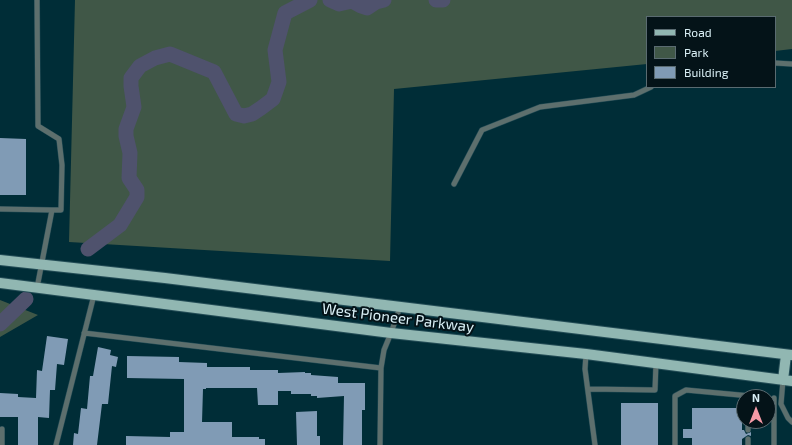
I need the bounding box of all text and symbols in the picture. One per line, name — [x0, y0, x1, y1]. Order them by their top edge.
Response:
legend — [646, 16, 776, 88]
text: Road — [684, 25, 712, 39]
text: Park — [684, 45, 709, 59]
text: Building — [684, 65, 728, 79]
street label: West Pioneer Parkway — [321, 300, 475, 336]
north arrow — [736, 389, 776, 429]
text: N — [752, 391, 760, 404]

